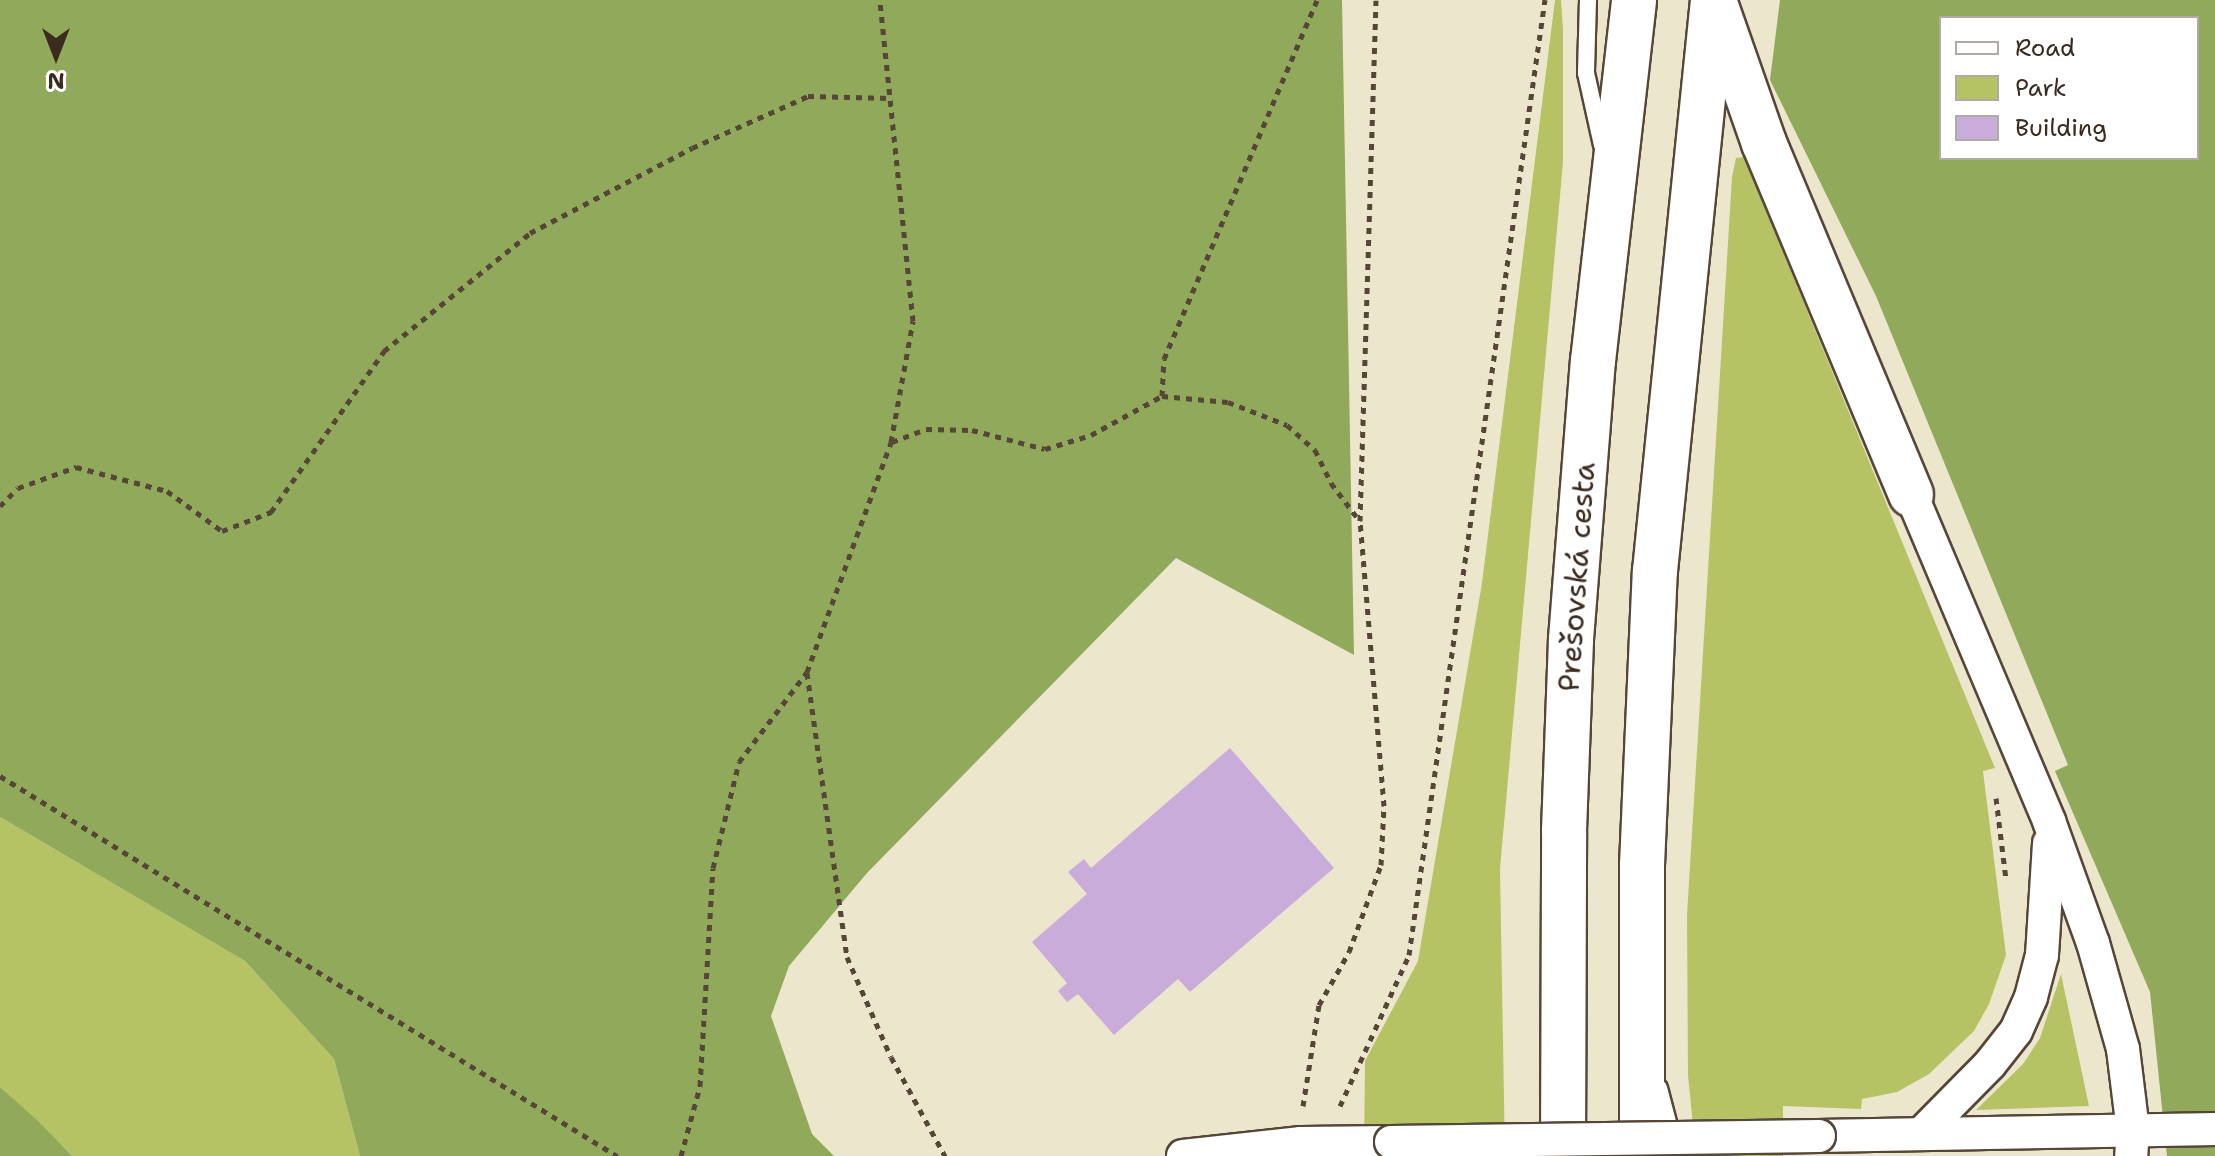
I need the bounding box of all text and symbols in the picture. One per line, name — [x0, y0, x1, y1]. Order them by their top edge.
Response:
north arrow — [16, 16, 96, 96]
legend — [1939, 16, 2199, 160]
text: Road — [2015, 32, 2075, 64]
text: N — [47, 66, 65, 95]
text: Park — [2015, 72, 2067, 104]
text: Building — [2015, 112, 2107, 144]
street label: Prešovská cesta — [1551, 461, 1603, 693]

